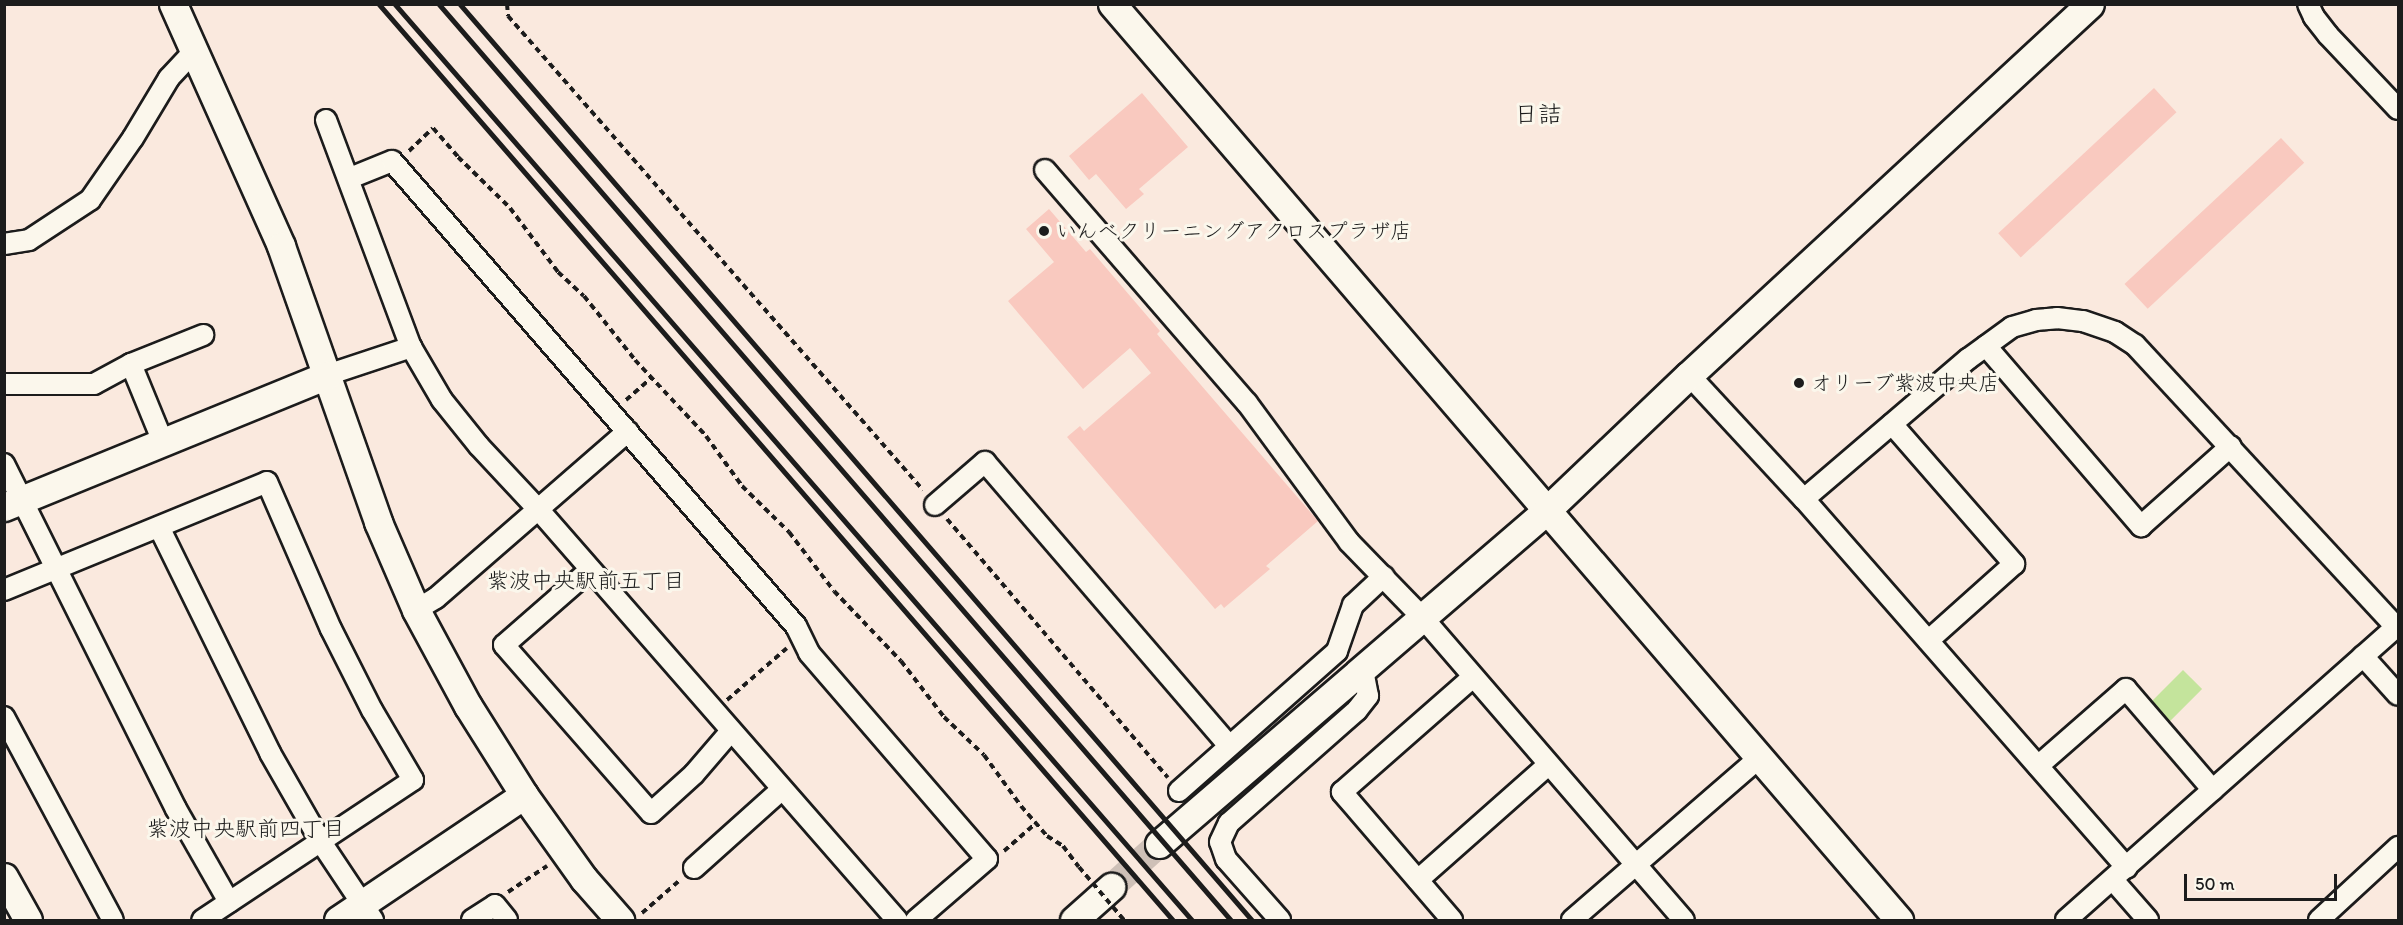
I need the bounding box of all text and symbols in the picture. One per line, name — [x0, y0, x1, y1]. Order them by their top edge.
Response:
district label: 日詰 — [1514, 100, 1562, 128]
place label: いんべクリーニングアクロスプラザ店 — [1056, 218, 1413, 244]
marker: いんべクリーニングアクロスプラザ店 — [1037, 224, 1051, 238]
place label: オリーブ紫波中央店 — [1811, 370, 2000, 396]
marker: オリーブ紫波中央店 — [1792, 376, 1806, 390]
district label: 紫波中央駅前五丁目 — [487, 568, 685, 594]
district label: 紫波中央駅前四丁目 — [147, 816, 345, 842]
scale bar — [2187, 862, 2340, 900]
text: 50 m — [2195, 873, 2235, 895]

